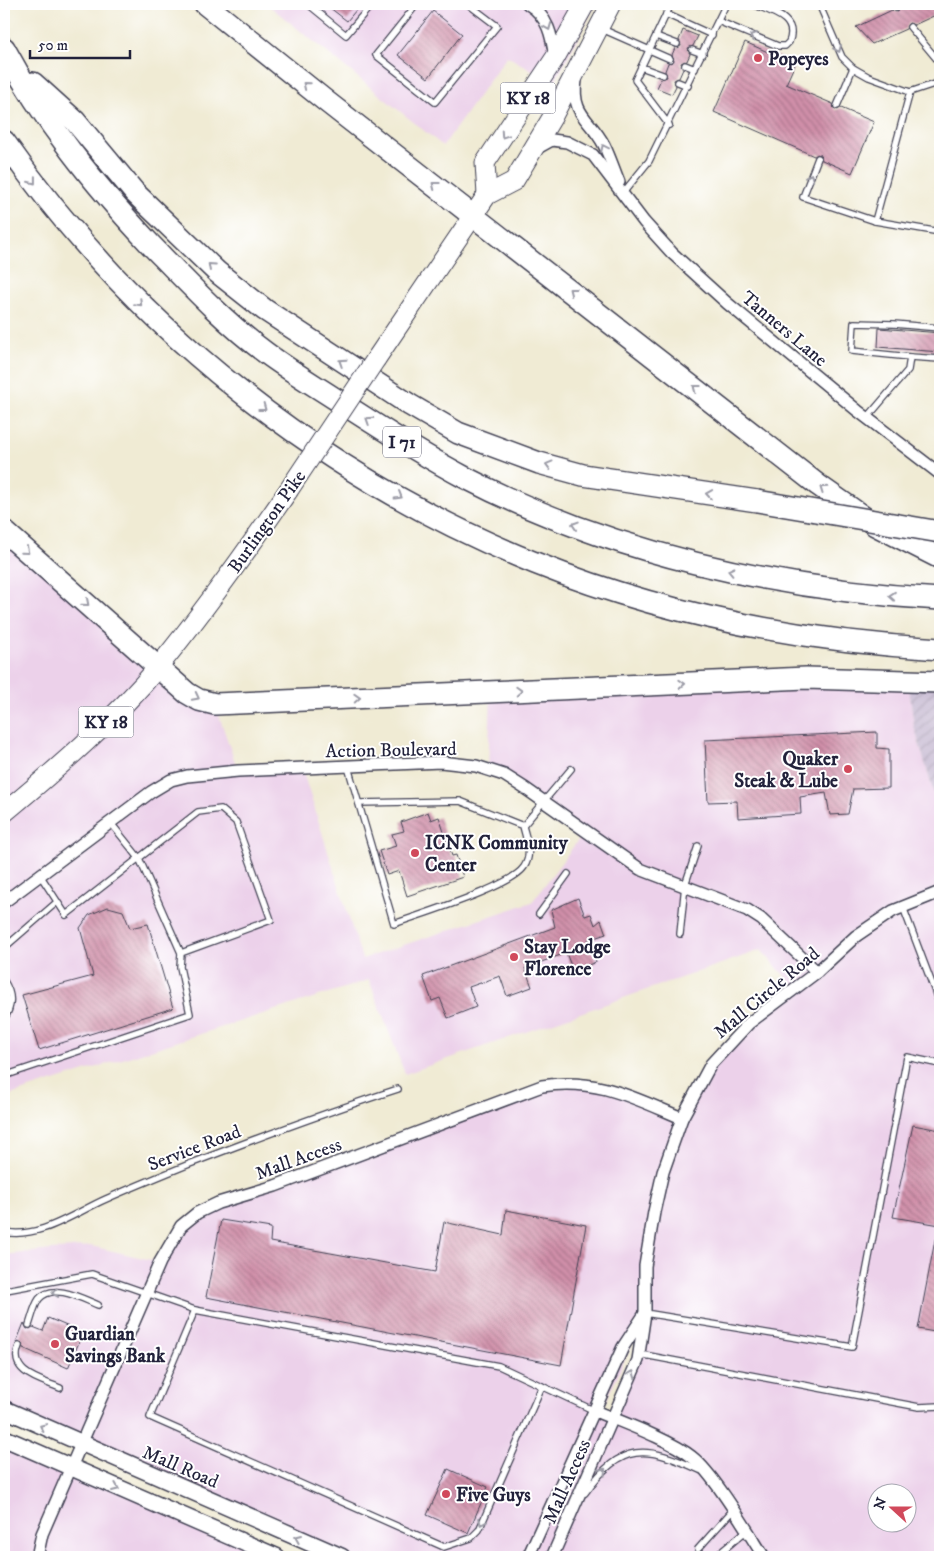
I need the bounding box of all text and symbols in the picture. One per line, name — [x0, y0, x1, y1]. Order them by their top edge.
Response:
one-way arrow — [541, 22, 552, 31]
scale bar — [30, 28, 130, 60]
one-way arrow — [749, 31, 758, 42]
text: 50 m — [38, 36, 68, 55]
one-way arrow — [831, 44, 842, 53]
place label: Popeyes — [768, 48, 829, 71]
marker: Popeyes — [752, 52, 764, 64]
road number: KY 18 — [500, 82, 556, 114]
one-way arrow — [303, 83, 312, 91]
one-way arrow — [501, 129, 510, 138]
one-way arrow — [600, 144, 610, 153]
one-way arrow — [804, 173, 814, 182]
one-way arrow — [27, 175, 36, 184]
one-way arrow — [432, 182, 441, 190]
one-way arrow — [207, 263, 216, 272]
street label: Tanners Lane — [736, 286, 832, 372]
one-way arrow — [569, 289, 578, 297]
one-way arrow — [133, 297, 142, 306]
one-way arrow — [338, 359, 348, 368]
one-way arrow — [693, 386, 702, 394]
one-way arrow — [257, 402, 267, 411]
one-way arrow — [365, 417, 374, 427]
road number: I 71 — [383, 427, 421, 458]
one-way arrow — [545, 461, 553, 471]
street label: Burlington Pike — [223, 466, 311, 578]
one-way arrow — [820, 486, 829, 495]
one-way arrow — [704, 489, 712, 500]
one-way arrow — [394, 490, 403, 500]
one-way arrow — [572, 521, 580, 531]
one-way arrow — [21, 545, 30, 554]
one-way arrow — [727, 566, 736, 577]
one-way arrow — [887, 591, 895, 602]
one-way arrow — [80, 597, 89, 606]
one-way arrow — [678, 678, 686, 689]
one-way arrow — [515, 685, 523, 696]
one-way arrow — [191, 691, 200, 701]
one-way arrow — [354, 693, 361, 703]
road number: KY 18 — [78, 706, 134, 738]
street label: Action Boulevard — [325, 738, 457, 763]
place label: Quaker Steak & Lube — [734, 748, 839, 793]
marker: Quaker Steak & Lube — [842, 763, 854, 775]
place label: ICNK Community Center — [425, 832, 569, 877]
marker: ICNK Community Center — [409, 847, 421, 859]
place label: Stay Lodge Florence — [524, 936, 611, 981]
street label: Mall Circle Road — [710, 942, 825, 1044]
marker: Stay Lodge Florence — [508, 951, 520, 963]
street label: Service Road — [145, 1120, 245, 1177]
street label: Mall Access — [252, 1133, 345, 1186]
one-way arrow — [51, 1288, 60, 1298]
place label: Guardian Savings Bank — [65, 1323, 166, 1368]
marker: Guardian Savings Bank — [49, 1338, 61, 1350]
one-way arrow — [625, 1370, 636, 1379]
one-way arrow — [39, 1422, 48, 1433]
street label: Mall Access — [539, 1436, 596, 1527]
street label: Mall Road — [139, 1441, 222, 1494]
one-way arrow — [597, 1467, 606, 1476]
one-way arrow — [111, 1482, 120, 1493]
place label: Five Guys — [456, 1484, 531, 1507]
north arrow — [866, 1484, 916, 1534]
marker: Five Guys — [440, 1488, 452, 1500]
text: N — [870, 1495, 891, 1512]
one-way arrow — [478, 1517, 489, 1526]
one-way arrow — [294, 1533, 303, 1544]

